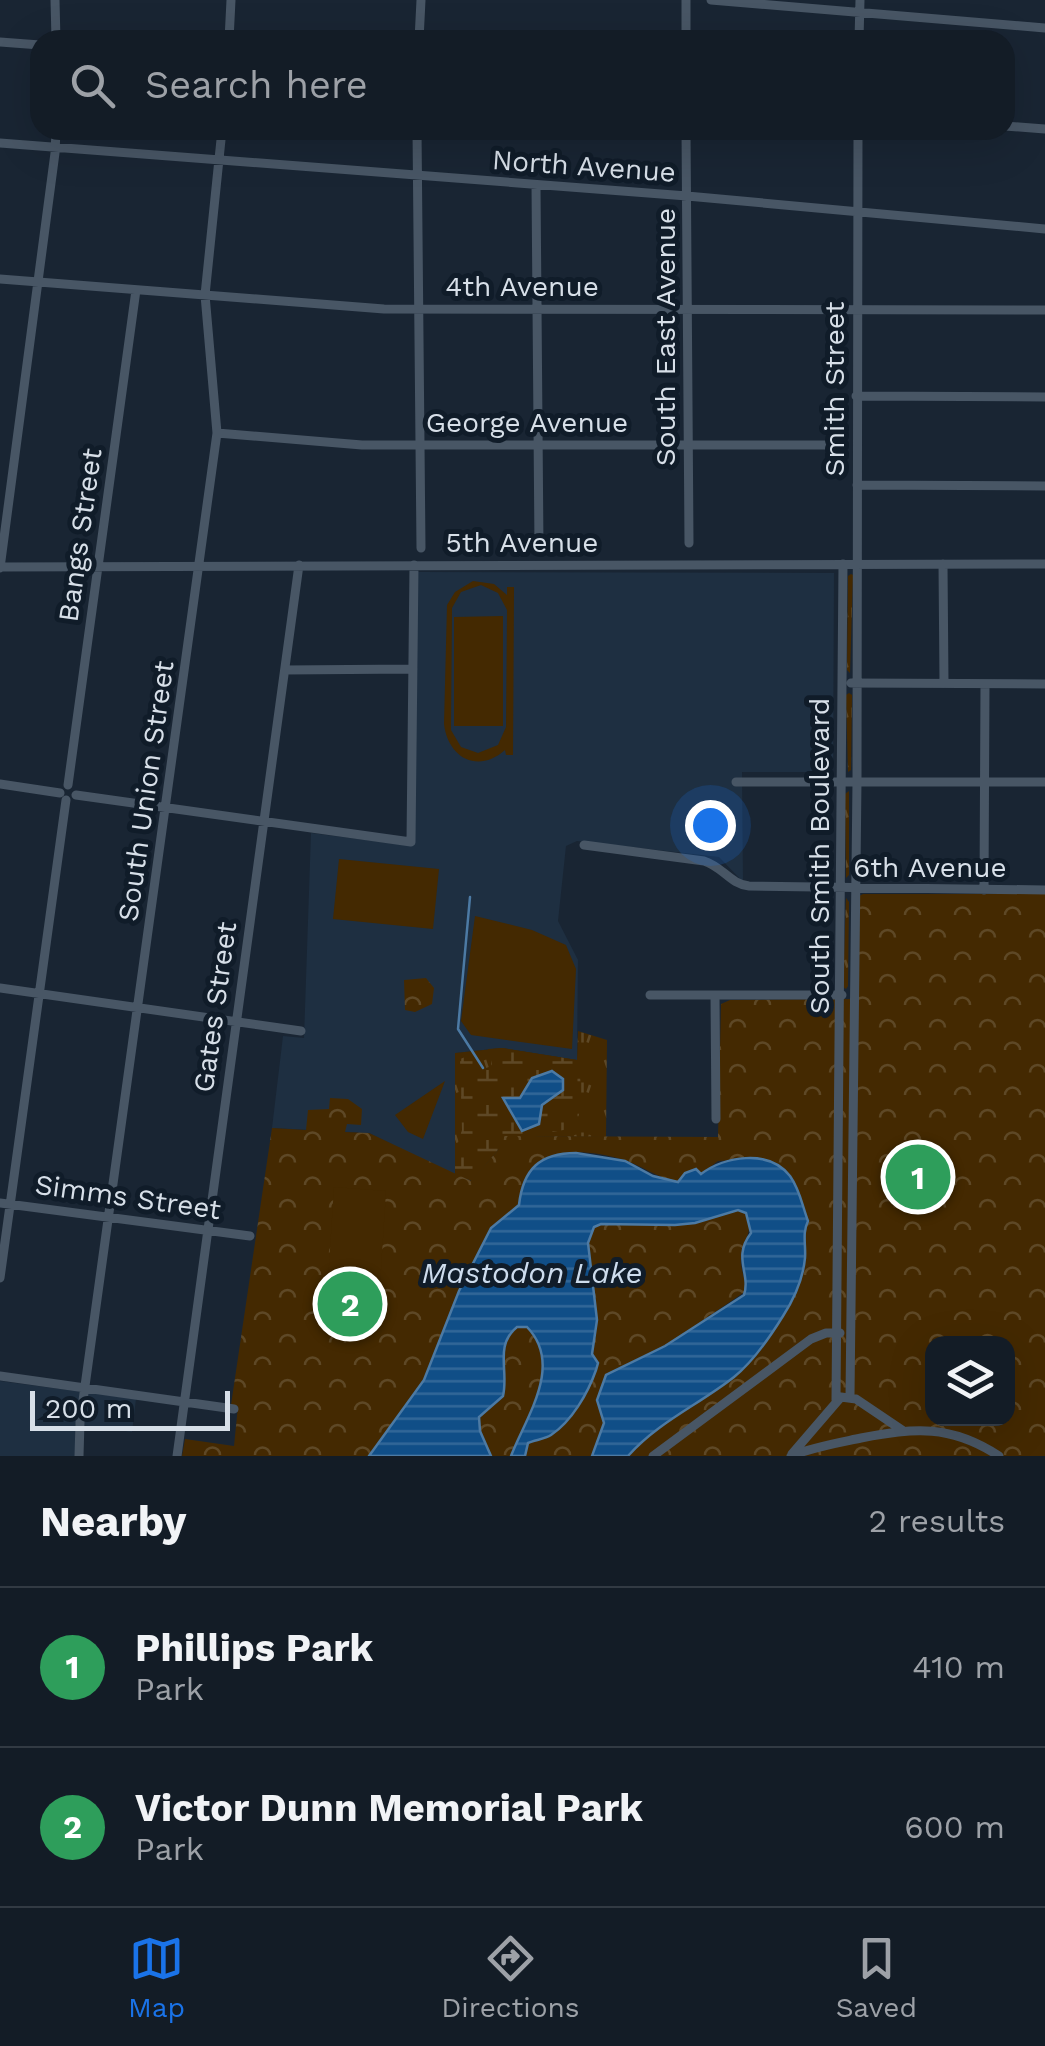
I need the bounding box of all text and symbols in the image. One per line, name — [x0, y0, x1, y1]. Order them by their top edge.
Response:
search box — [30, 30, 1015, 140]
icon: search — [65, 58, 120, 113]
text: Search here — [145, 63, 368, 107]
street label: North Avenue — [491, 143, 677, 189]
street label: South East Avenue — [649, 208, 682, 466]
street label: 4th Avenue — [445, 270, 599, 303]
street label: Smith Street — [818, 301, 851, 476]
street label: George Avenue — [426, 406, 628, 439]
street label: Bangs Street — [51, 446, 109, 624]
street label: 5th Avenue — [446, 526, 598, 559]
street label: South Union Street — [111, 658, 181, 924]
street label: South Smith Boulevard — [803, 698, 836, 1014]
your location — [685, 800, 736, 851]
street label: 6th Avenue — [853, 851, 1007, 884]
street label: Gates Street — [187, 919, 243, 1094]
pin: 1 — [886, 1140, 950, 1214]
street label: Simms Street — [33, 1168, 223, 1226]
water label: Mastodon Lake — [421, 1255, 643, 1290]
pin: 2 — [318, 1266, 382, 1342]
map controls — [925, 1336, 1015, 1426]
button: layers — [925, 1336, 1015, 1426]
scale bar — [30, 1386, 230, 1430]
text: 200 m — [45, 1392, 132, 1425]
text: Nearby — [40, 1497, 187, 1546]
text: 2 results — [868, 1502, 1005, 1540]
text: Phillips Park — [135, 1626, 373, 1670]
text: 1 — [66, 1648, 79, 1686]
text: 410 m — [912, 1648, 1005, 1686]
text: Park — [135, 1670, 204, 1708]
text: Victor Dunn Memorial Park — [135, 1786, 643, 1830]
text: 2 — [63, 1808, 82, 1846]
text: 600 m — [904, 1808, 1005, 1846]
text: Park — [135, 1830, 204, 1868]
tab: Map — [128, 1931, 185, 2024]
tab: Directions — [441, 1931, 580, 2024]
tab: Saved — [836, 1931, 917, 2024]

